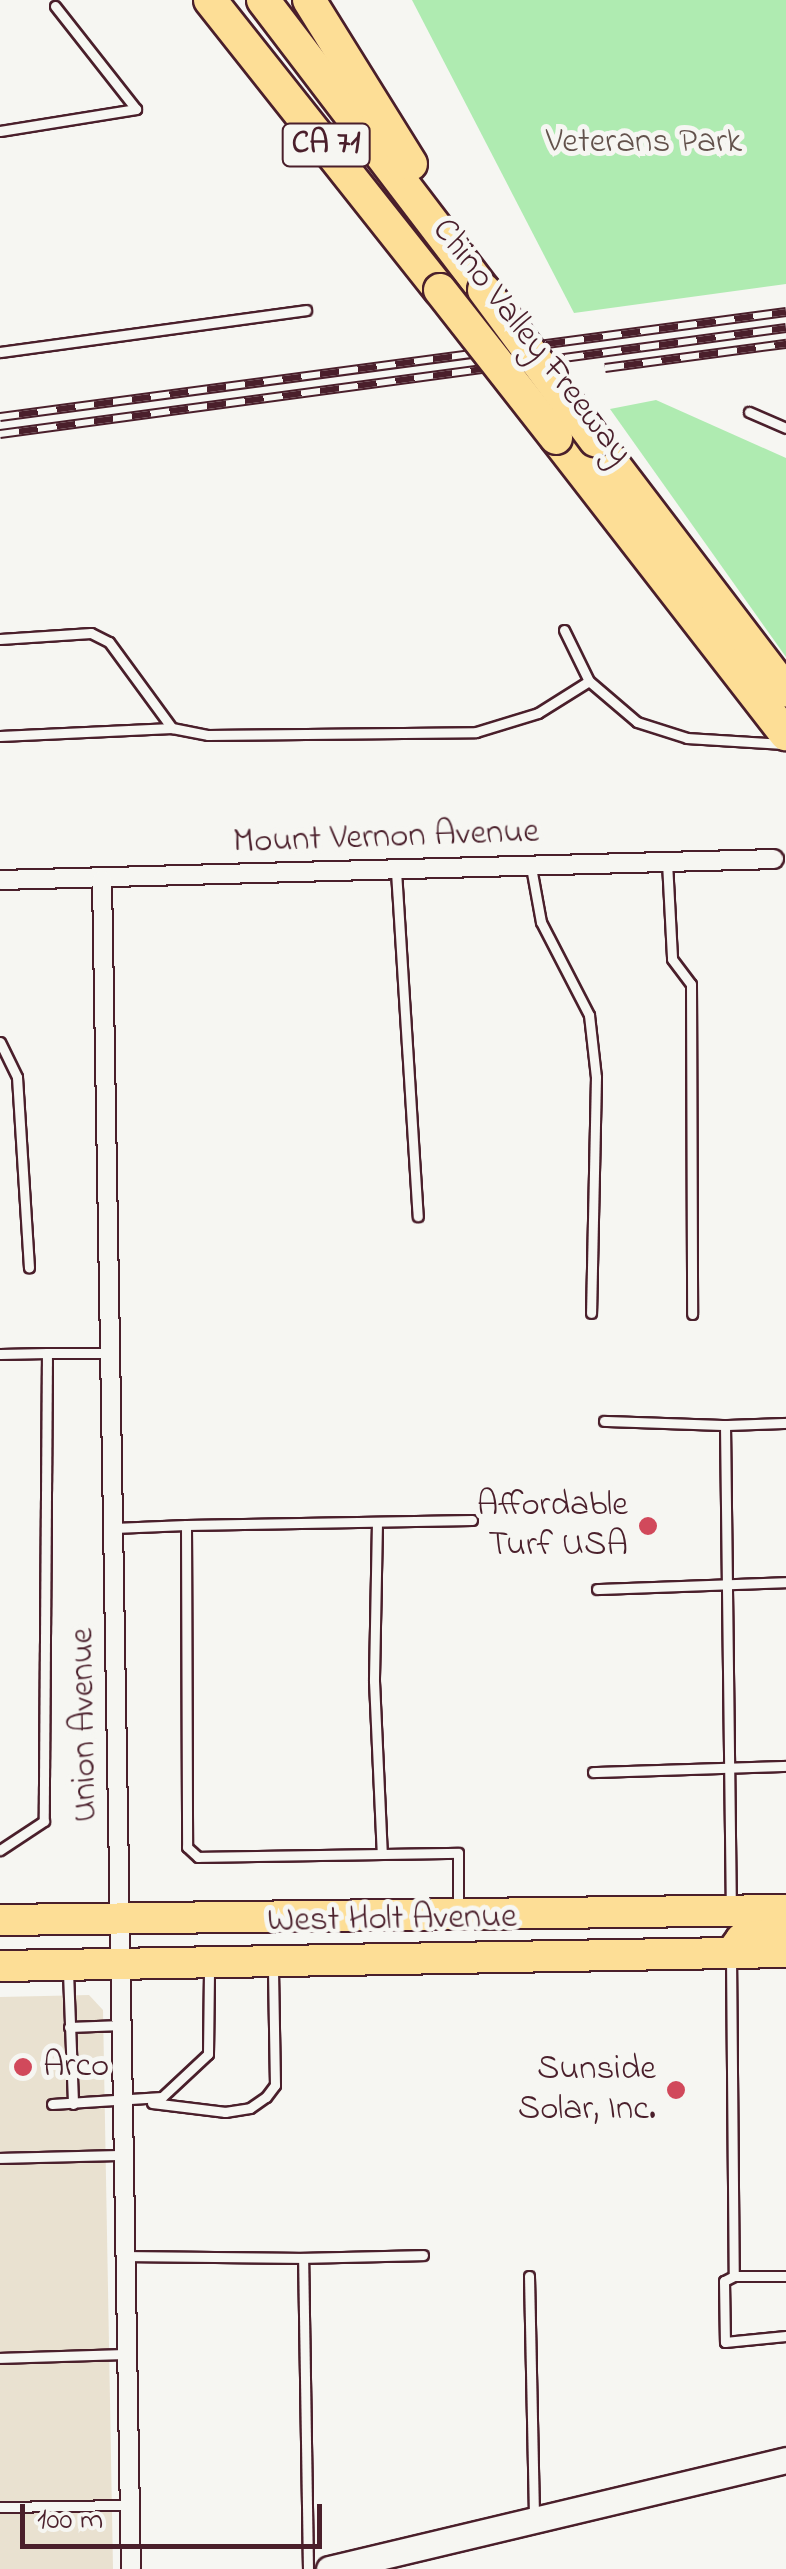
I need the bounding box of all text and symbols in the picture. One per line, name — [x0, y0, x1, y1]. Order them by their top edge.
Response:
road number: CA 71 — [281, 118, 371, 172]
park label: Veterans Park — [546, 122, 742, 164]
street label: Chino Valley Freeway — [422, 211, 640, 473]
street label: Mount Vernon Avenue — [232, 812, 540, 864]
place label: Affordable Turf USA — [477, 1485, 628, 1567]
marker: Affordable Turf USA — [637, 1515, 659, 1537]
street label: Union Avenue — [62, 1627, 108, 1823]
street label: West Holt Avenue — [267, 1897, 517, 1943]
place label: Arco — [43, 2046, 109, 2088]
place label: Sunside Solar, Inc. — [518, 2049, 656, 2131]
marker: Arco — [12, 2056, 34, 2078]
marker: Sunside Solar, Inc. — [665, 2079, 687, 2101]
scale bar — [25, 2484, 328, 2546]
text: 100 m — [37, 2499, 103, 2543]

